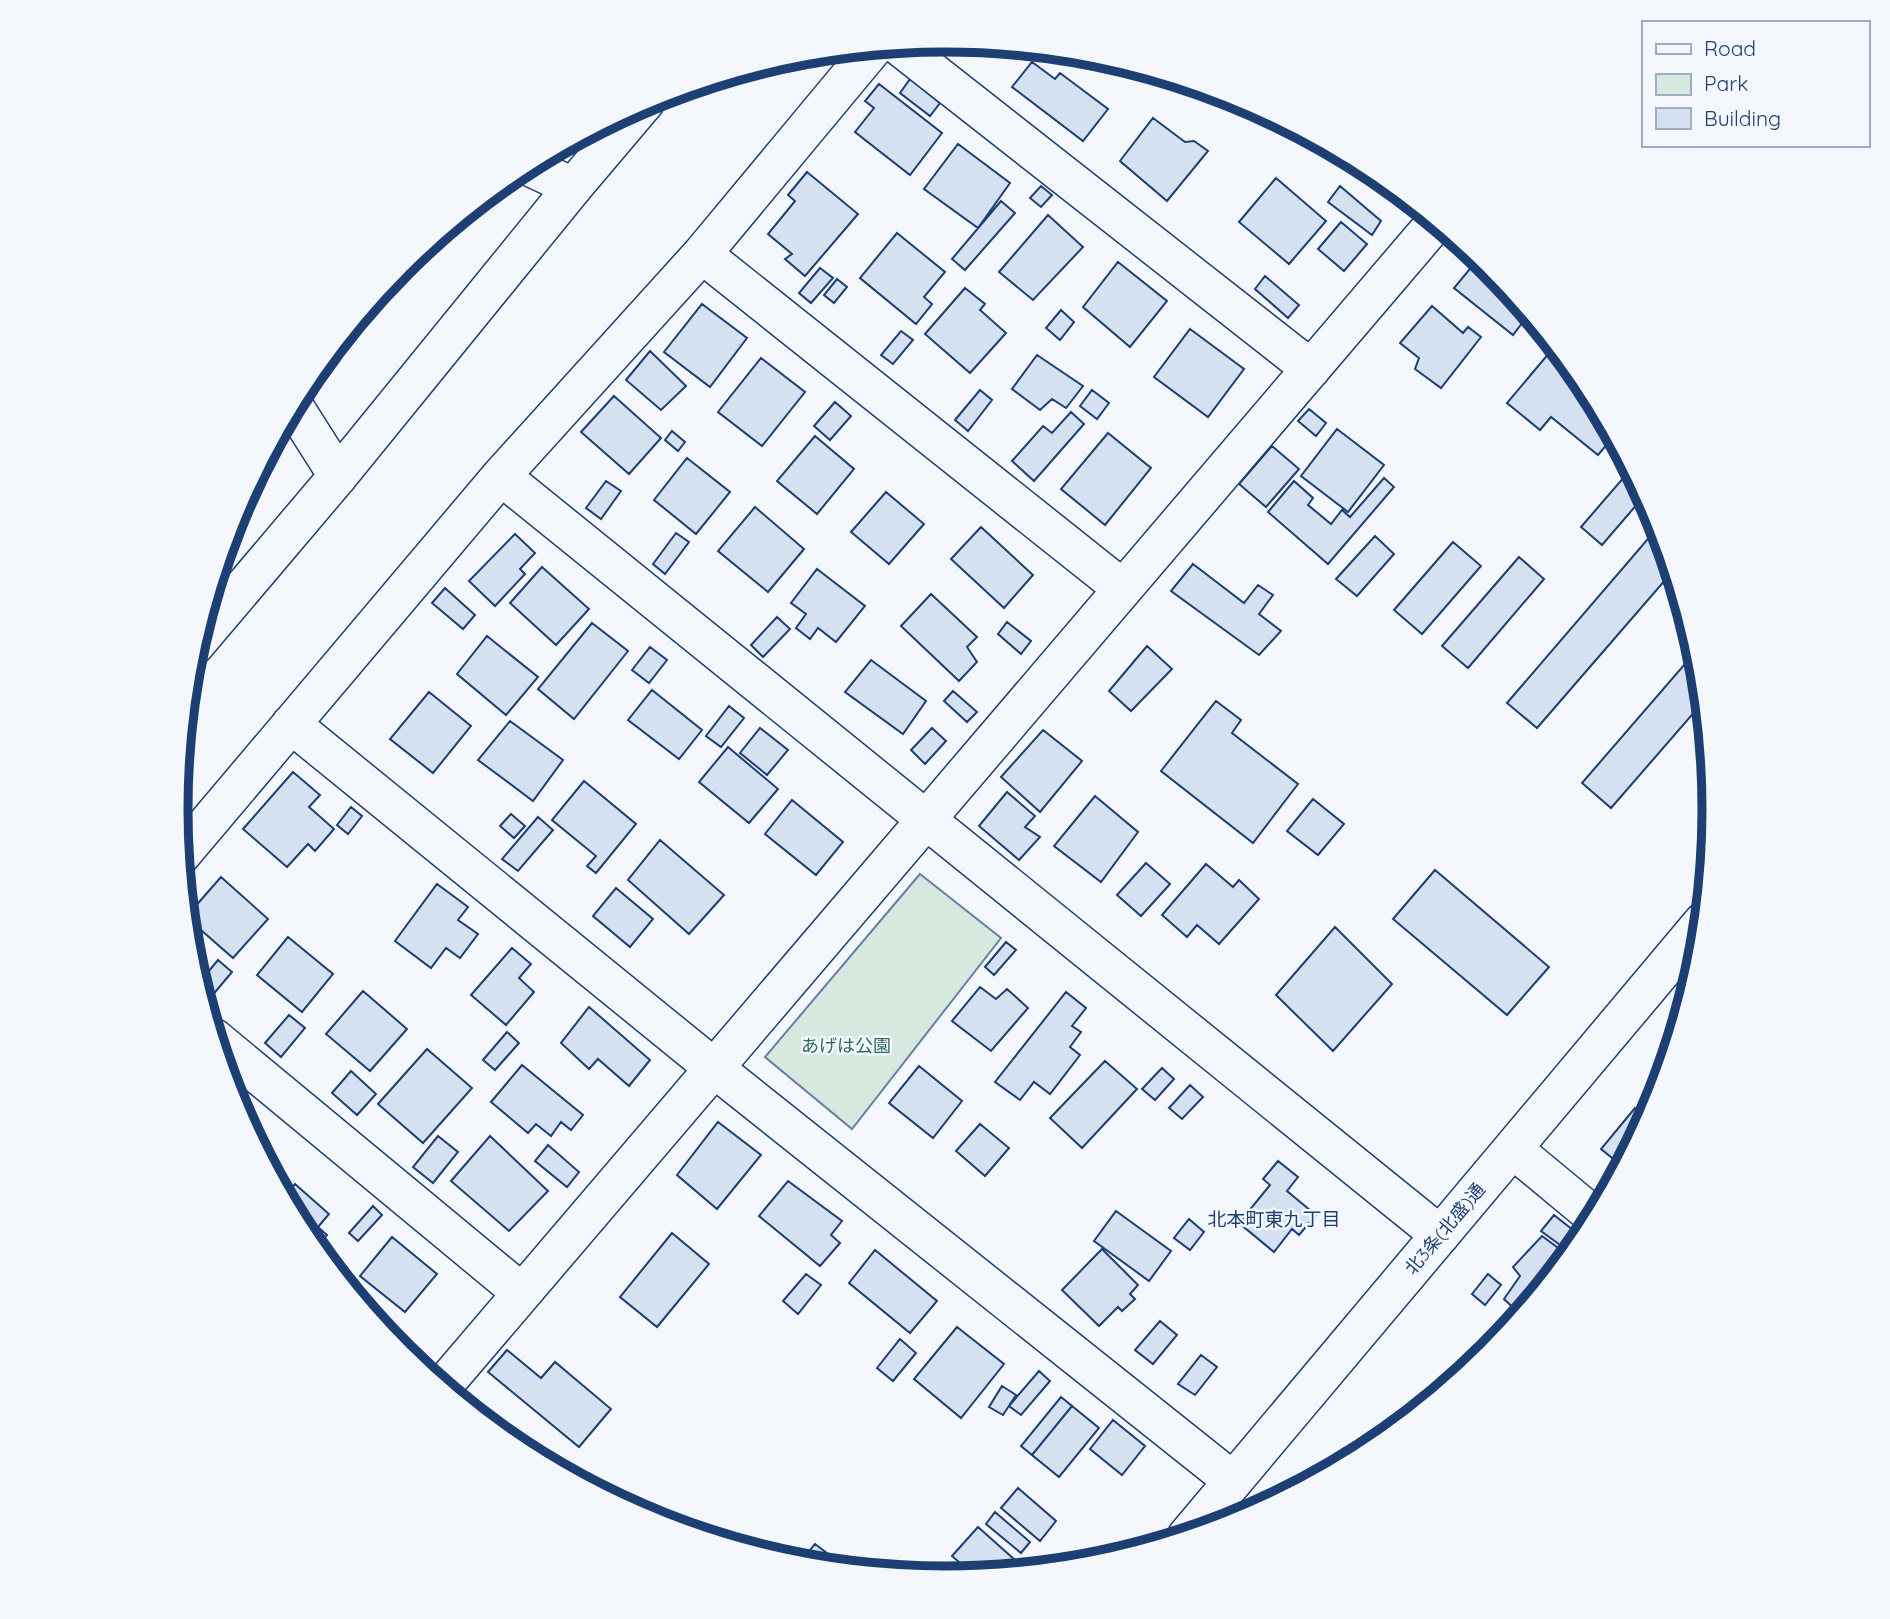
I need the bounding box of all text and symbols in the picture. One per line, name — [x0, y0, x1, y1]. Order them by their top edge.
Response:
legend — [1642, 21, 1869, 147]
text: Road — [1704, 35, 1756, 61]
text: Park — [1704, 70, 1748, 96]
text: Building — [1704, 105, 1781, 131]
park label: あげは公園 — [801, 1034, 891, 1057]
street label: 北3条(北盛)通 — [1400, 1178, 1490, 1279]
district label: 北本町東九丁目 — [1207, 1207, 1341, 1231]

